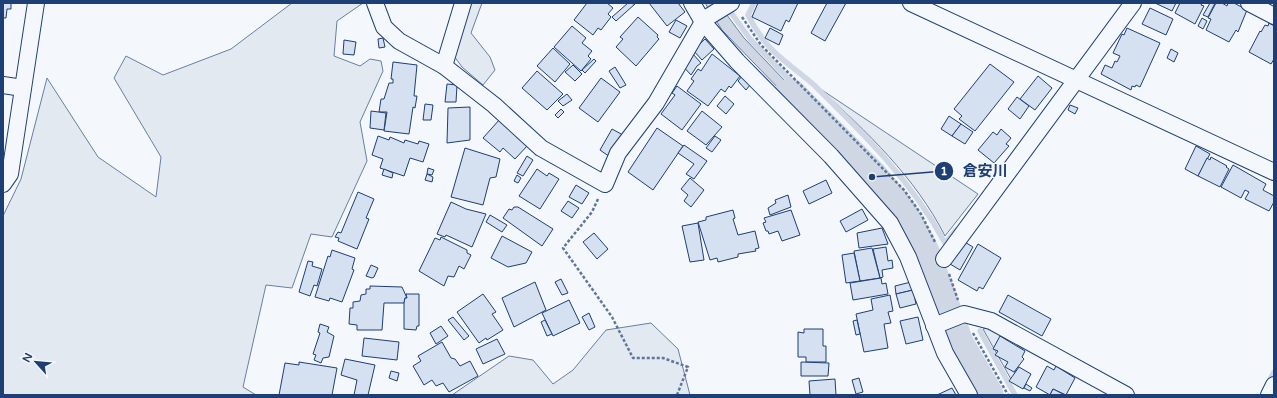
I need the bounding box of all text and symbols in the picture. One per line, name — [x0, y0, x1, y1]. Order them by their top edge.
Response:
callout: 倉安川 — [934, 158, 1015, 185]
text: 倉安川 — [962, 162, 1008, 180]
text: 1 — [940, 164, 948, 178]
north arrow — [16, 342, 56, 382]
text: N — [20, 351, 35, 365]

